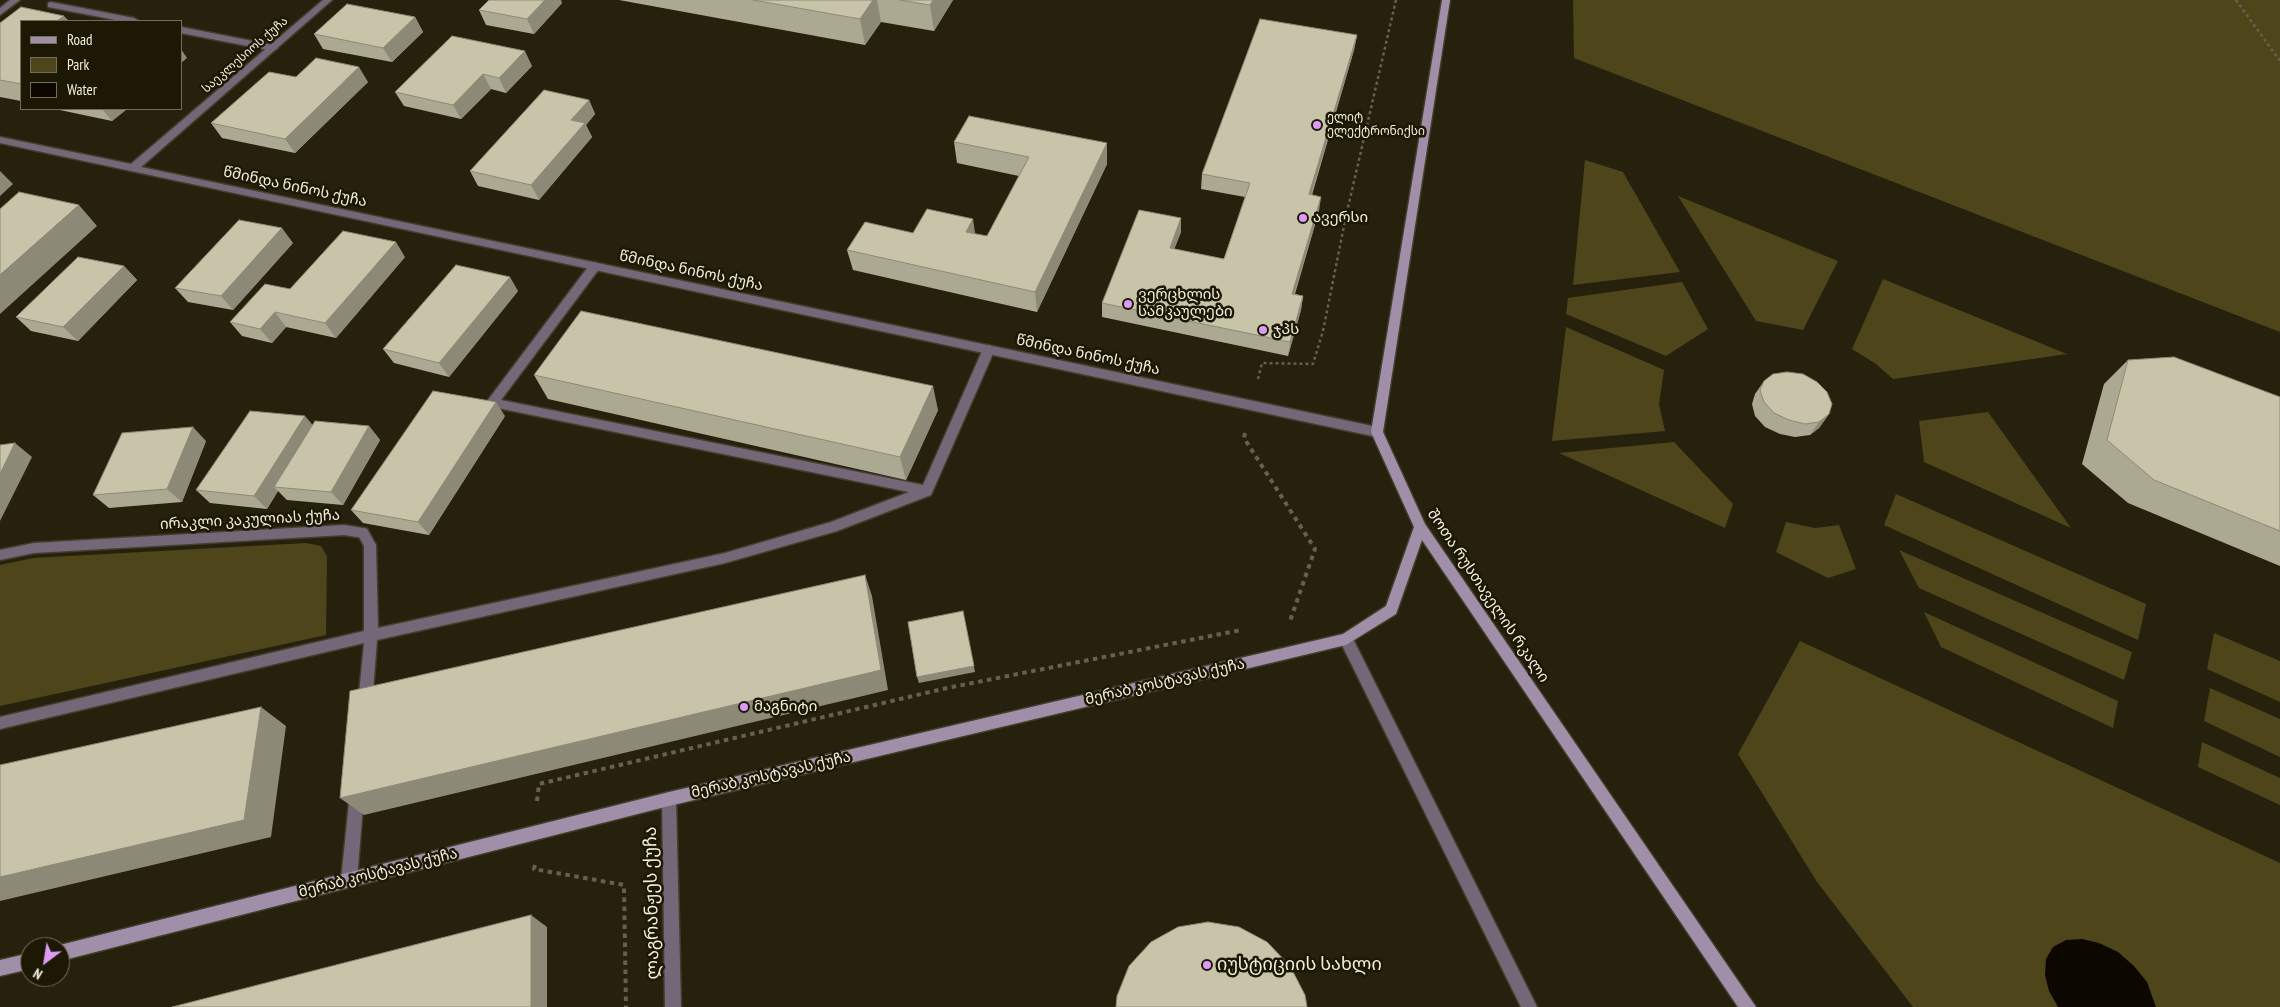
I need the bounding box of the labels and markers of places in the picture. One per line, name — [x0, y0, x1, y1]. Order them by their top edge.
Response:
place label: ელიტ ელექტრონიქსი — [1327, 111, 1425, 139]
marker: ელიტ ელექტრონიქსი — [1311, 119, 1323, 131]
place label: ავერსი — [1313, 209, 1368, 227]
marker: ავერსი — [1297, 212, 1309, 224]
place label: ვერცხლის სამკაულები — [1138, 286, 1233, 321]
marker: ვერცხლის სამკაულები — [1122, 298, 1134, 310]
place label: ჯპს — [1273, 321, 1299, 339]
marker: ჯპს — [1257, 324, 1269, 336]
place label: მაგნიტი — [754, 698, 817, 716]
marker: მაგნიტი — [738, 701, 750, 713]
place label: იუსტიციის სახლი — [1217, 954, 1382, 976]
marker: იუსტიციის სახლი — [1201, 959, 1213, 971]

